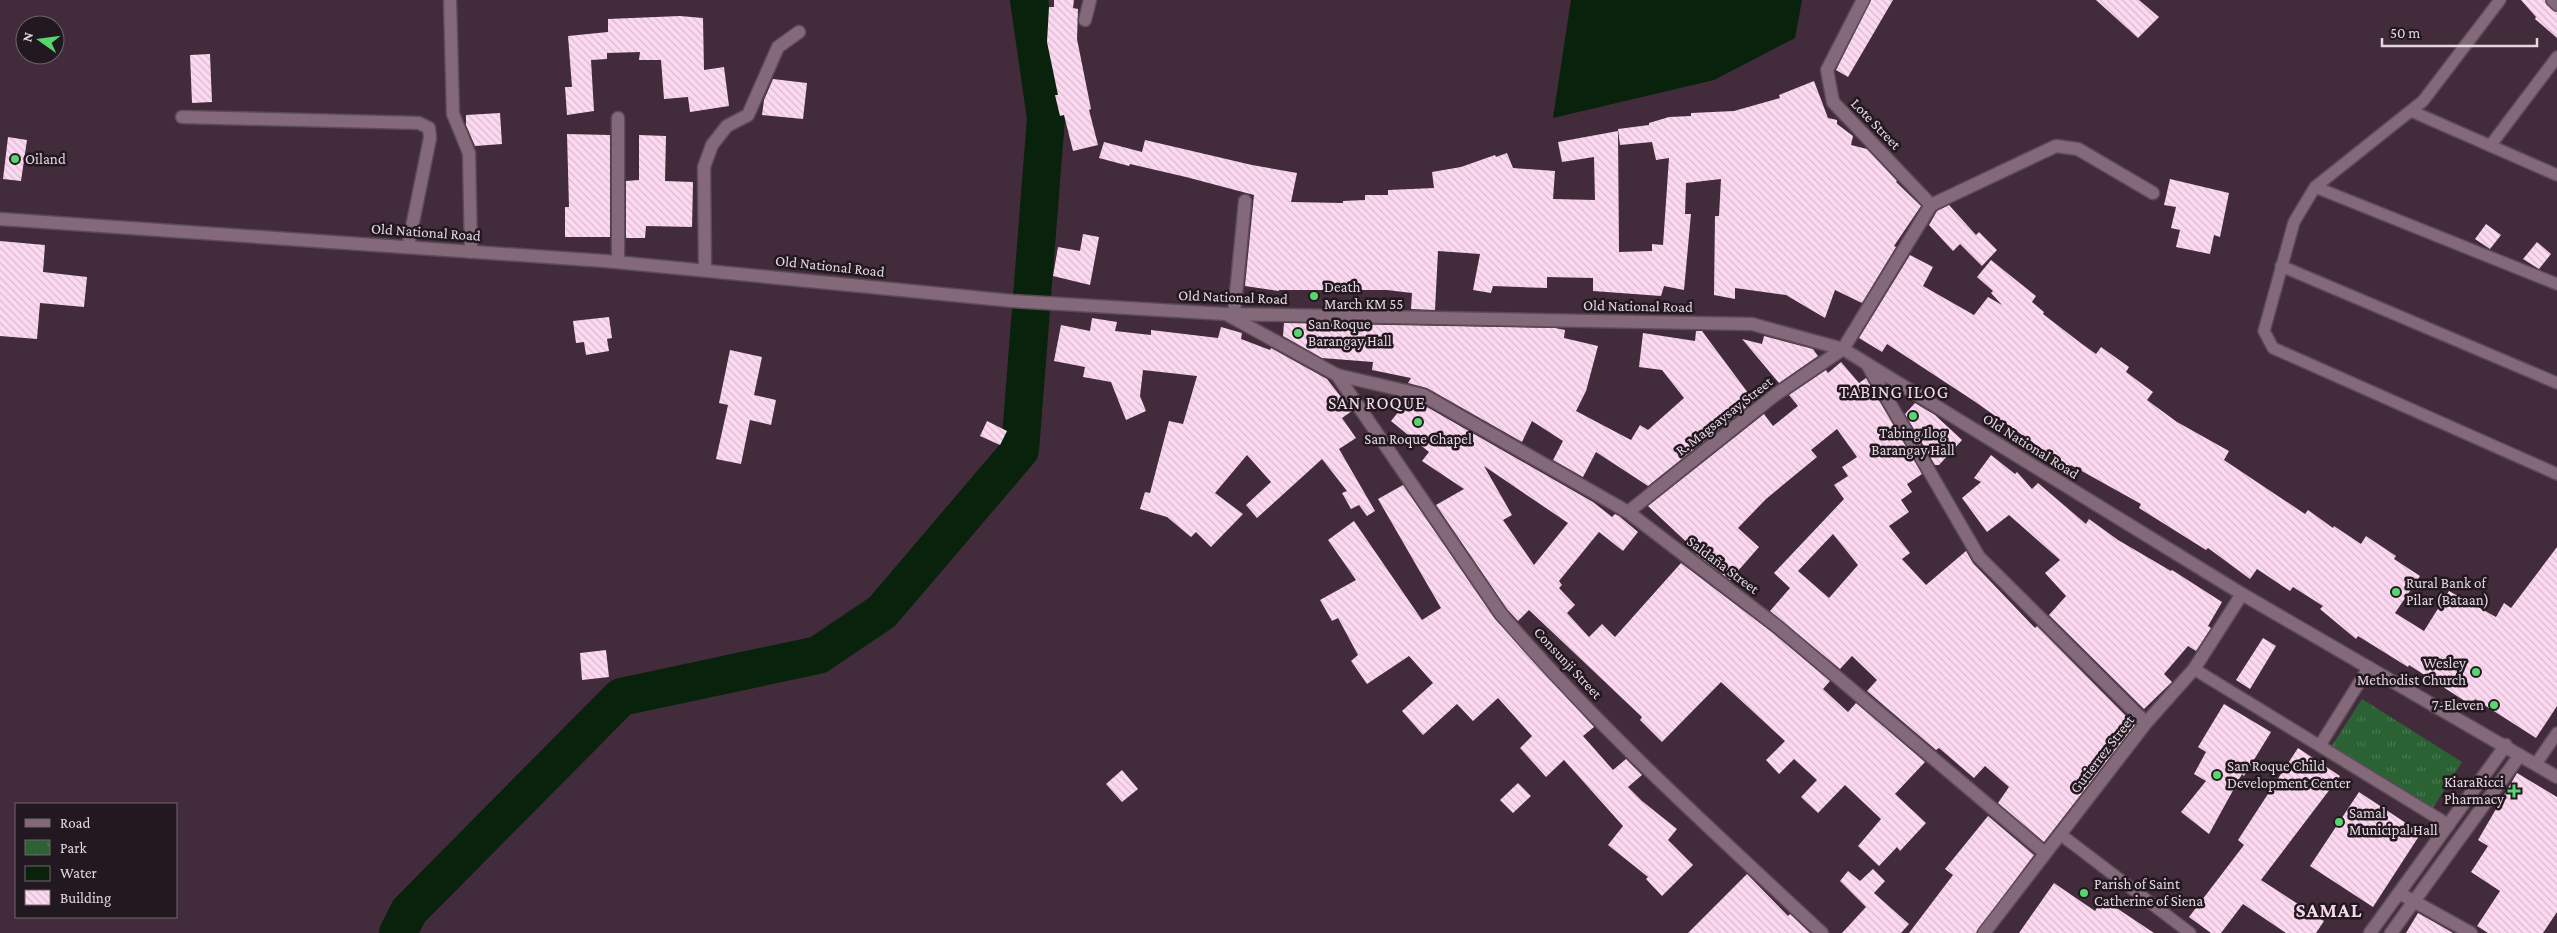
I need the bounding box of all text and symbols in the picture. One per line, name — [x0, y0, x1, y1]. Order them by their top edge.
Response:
north arrow — [15, 15, 65, 65]
scale bar — [2382, 15, 2537, 47]
text: 50 m — [2390, 25, 2420, 41]
text: N — [18, 30, 36, 43]
street label: Lote Street — [1848, 95, 1905, 153]
place label: Oiland — [25, 151, 66, 167]
marker: Oiland — [9, 153, 21, 165]
street label: Old National Road — [371, 220, 481, 244]
street label: Old National Road — [775, 252, 886, 280]
place label: Death March KM 55 — [1324, 279, 1403, 312]
street label: Old National Road — [1178, 287, 1288, 307]
marker: Death March KM 55 — [1308, 290, 1320, 302]
street label: Old National Road — [1583, 297, 1693, 315]
place label: San Roque Barangay Hall — [1308, 316, 1392, 350]
marker: San Roque Barangay Hall — [1292, 327, 1304, 339]
street label: R. Magsaysay Street — [1672, 373, 1777, 460]
district label: TABING ILOG — [1839, 382, 1949, 402]
district label: SAN ROQUE — [1328, 393, 1426, 413]
marker: Tabing Ilog Barangay Hall — [1907, 410, 1919, 422]
street label: Old National Road — [1980, 410, 2082, 482]
marker: San Roque Chapel — [1412, 416, 1424, 428]
place label: Tabing Ilog Barangay Hall — [1871, 425, 1955, 459]
place label: San Roque Chapel — [1364, 431, 1472, 448]
street label: Saldaña Street — [1684, 533, 1763, 598]
place label: Rural Bank of Pilar (Bataan) — [2406, 575, 2489, 609]
marker: Rural Bank of Pilar (Bataan) — [2390, 586, 2402, 598]
street label: Consunji Street — [1530, 624, 1606, 703]
place label: Wesley Methodist Church — [2357, 655, 2466, 688]
marker: Wesley Methodist Church — [2470, 666, 2482, 678]
place label: 7-Eleven — [2432, 697, 2484, 713]
marker: 7-Eleven — [2488, 699, 2500, 711]
street label: Gutierrez Street — [2067, 711, 2138, 796]
place label: San Roque Child Development Center — [2227, 758, 2352, 792]
marker: San Roque Child Development Center — [2211, 769, 2223, 781]
place label: KiaraRicci Pharmacy — [2444, 774, 2504, 808]
marker: KiaraRicci Pharmacy — [2508, 785, 2520, 797]
legend — [15, 803, 178, 918]
place label: Samal Municipal Hall — [2349, 805, 2438, 839]
text: Road — [60, 815, 91, 831]
marker: Samal Municipal Hall — [2333, 816, 2345, 828]
text: Park — [60, 840, 87, 856]
text: Water — [60, 865, 97, 881]
place label: Parish of Saint Catherine of Siena — [2094, 876, 2203, 909]
marker: Parish of Saint Catherine of Siena — [2078, 887, 2090, 899]
text: Building — [60, 890, 111, 907]
district label: SAMAL — [2296, 899, 2362, 921]

